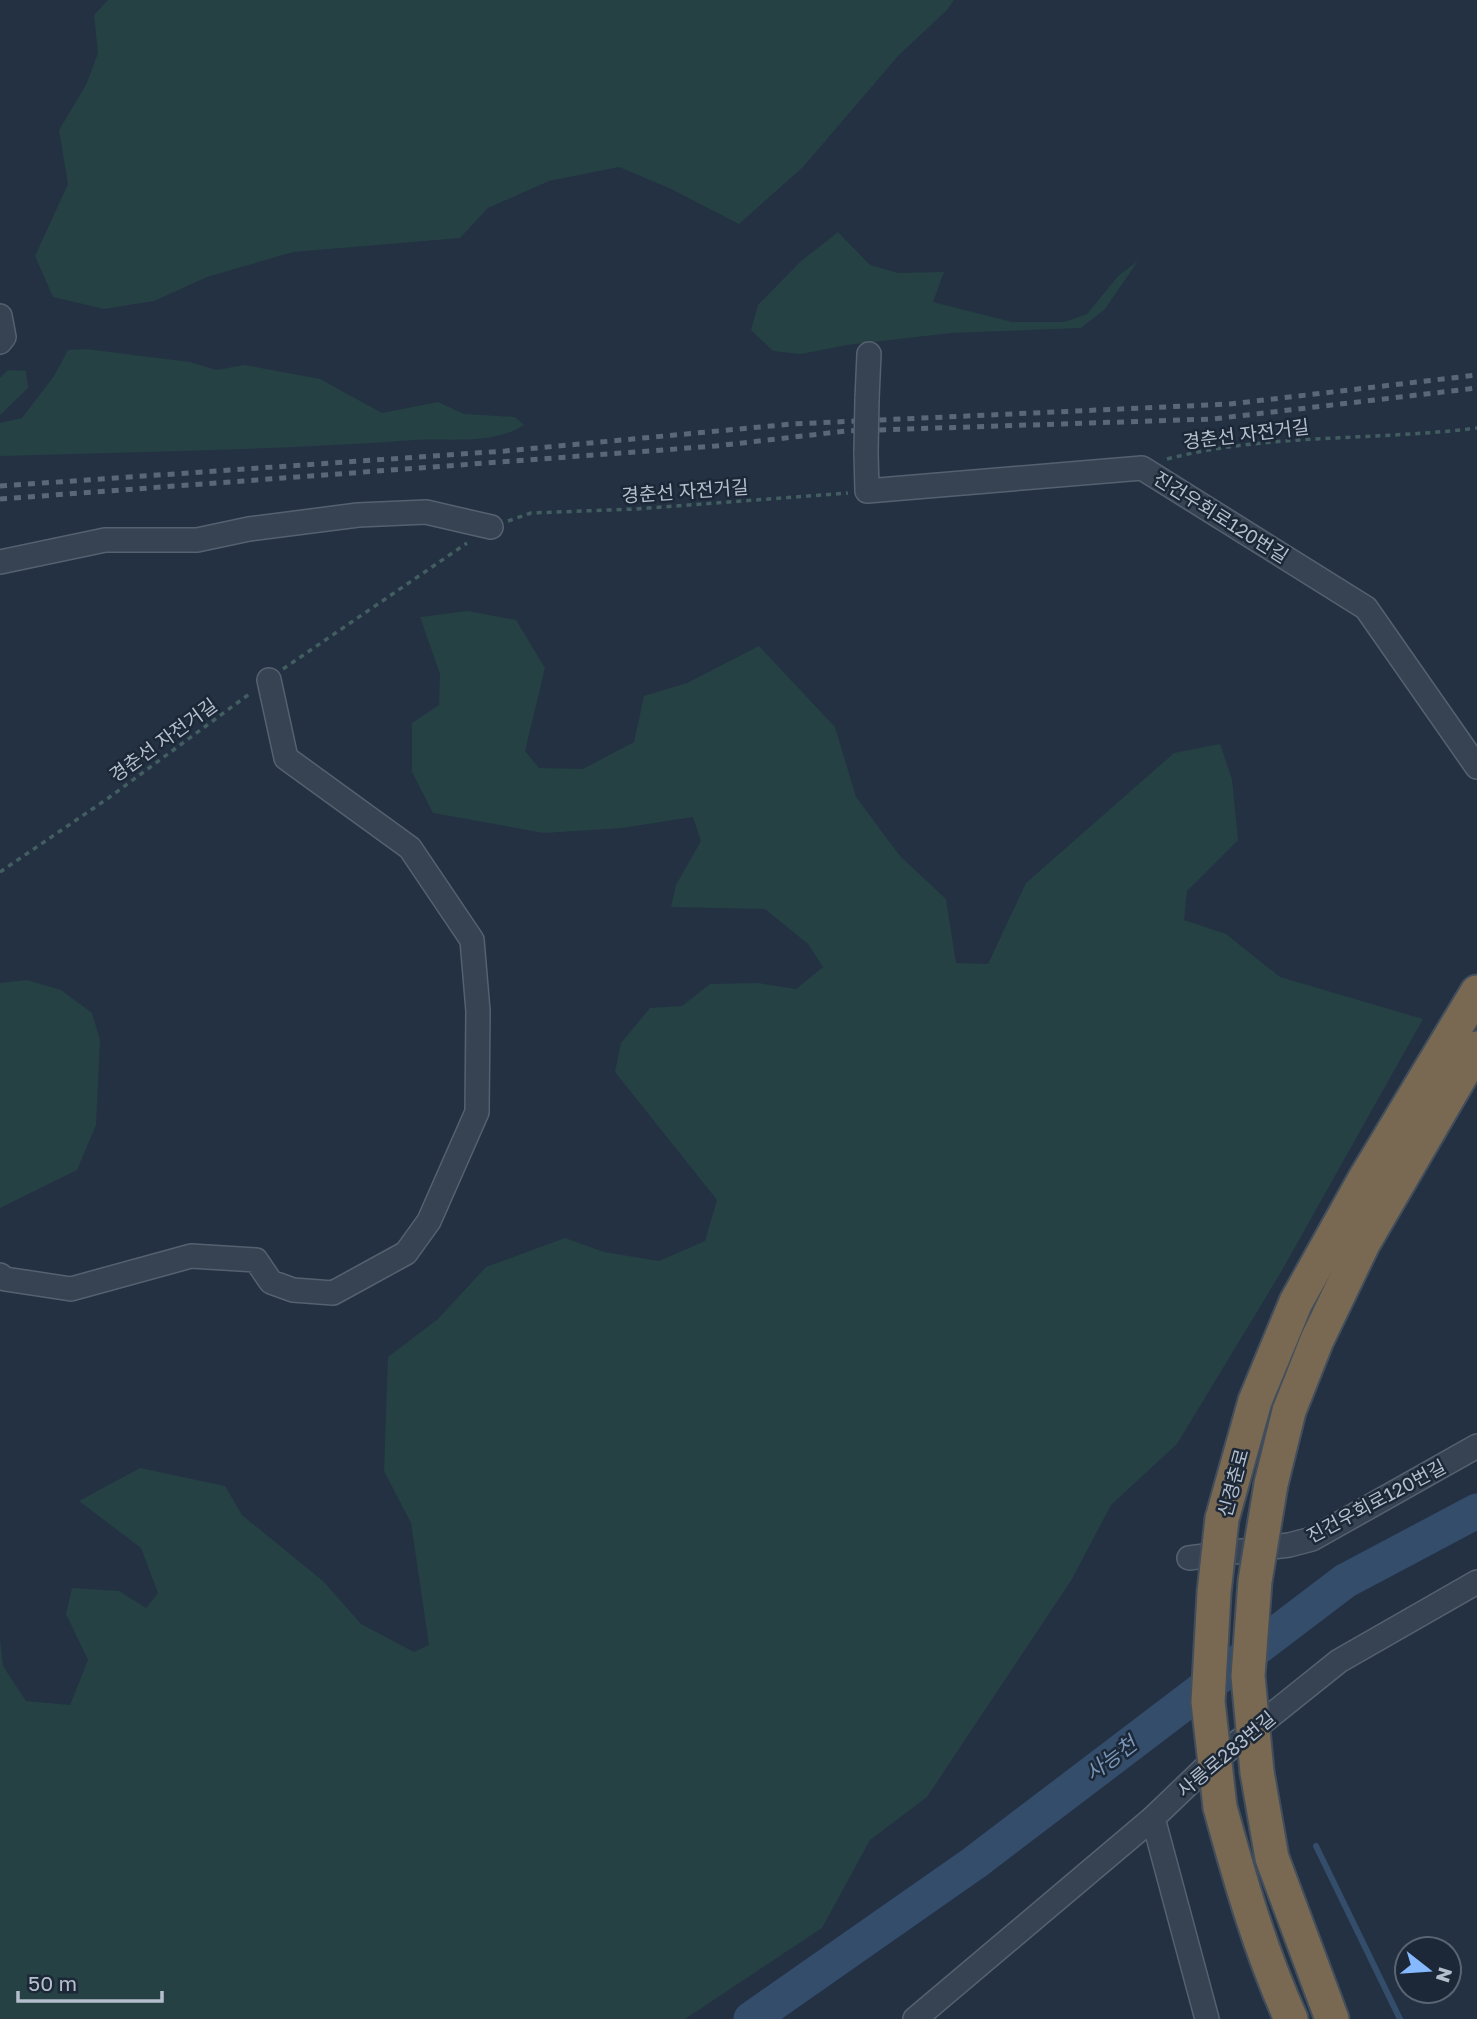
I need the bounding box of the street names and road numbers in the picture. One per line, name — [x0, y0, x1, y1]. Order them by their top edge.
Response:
street label: 경춘선 자전거길 — [1181, 414, 1310, 453]
street label: 진건우회로120번길 — [1150, 466, 1293, 567]
street label: 경춘선 자전거길 — [621, 475, 749, 506]
street label: 경춘선 자전거길 — [105, 693, 221, 786]
street label: 신경춘로 — [1212, 1446, 1253, 1520]
street label: 진건우회로120번길 — [1302, 1454, 1449, 1547]
street label: 사릉로283번길 — [1172, 1706, 1279, 1801]

